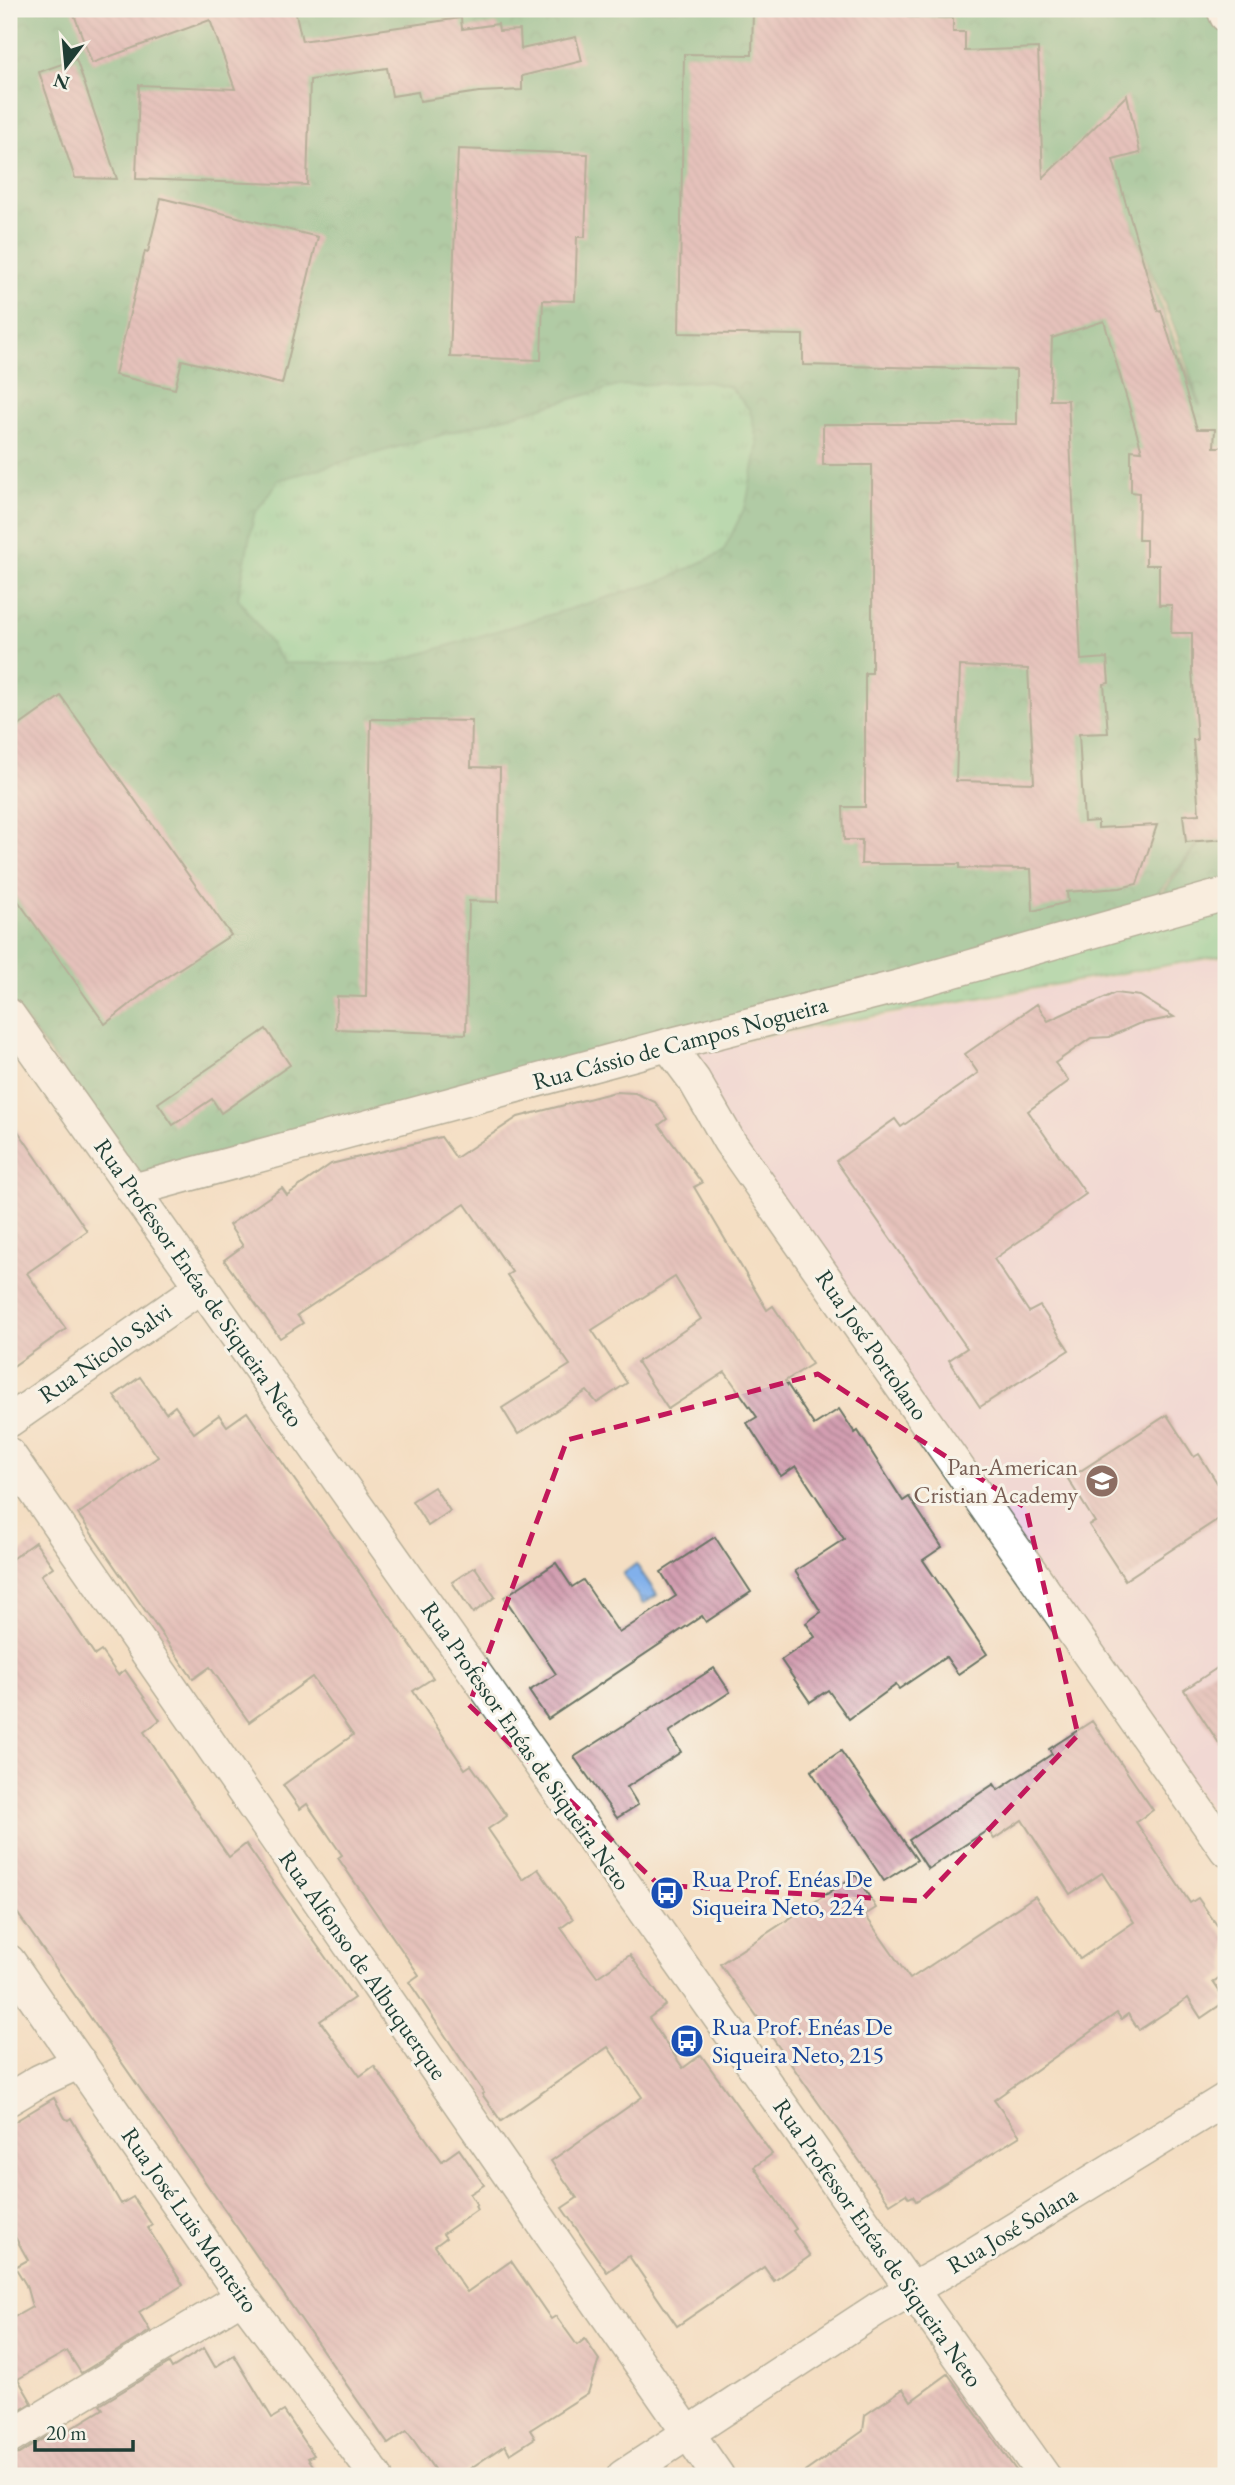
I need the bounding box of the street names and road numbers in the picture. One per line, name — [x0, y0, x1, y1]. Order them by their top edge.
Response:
street label: Rua Cássio de Campos Nogueira — [529, 988, 831, 1097]
street label: Rua Professor Enéas de Siqueira Neto — [88, 1132, 311, 1433]
street label: Rua José Portolano — [809, 1263, 936, 1426]
street label: Rua Nicolo Salvi — [32, 1295, 177, 1410]
street label: Rua Professor Enéas de Siqueira Neto — [415, 1595, 638, 1896]
street label: Rua Alfonso de Albuquerque — [272, 1844, 454, 2086]
street label: Rua Professor Enéas de Siqueira Neto — [767, 2092, 990, 2393]
street label: Rua José Luis Monteiro — [115, 2121, 266, 2319]
street label: Rua José Solana — [941, 2178, 1083, 2281]

